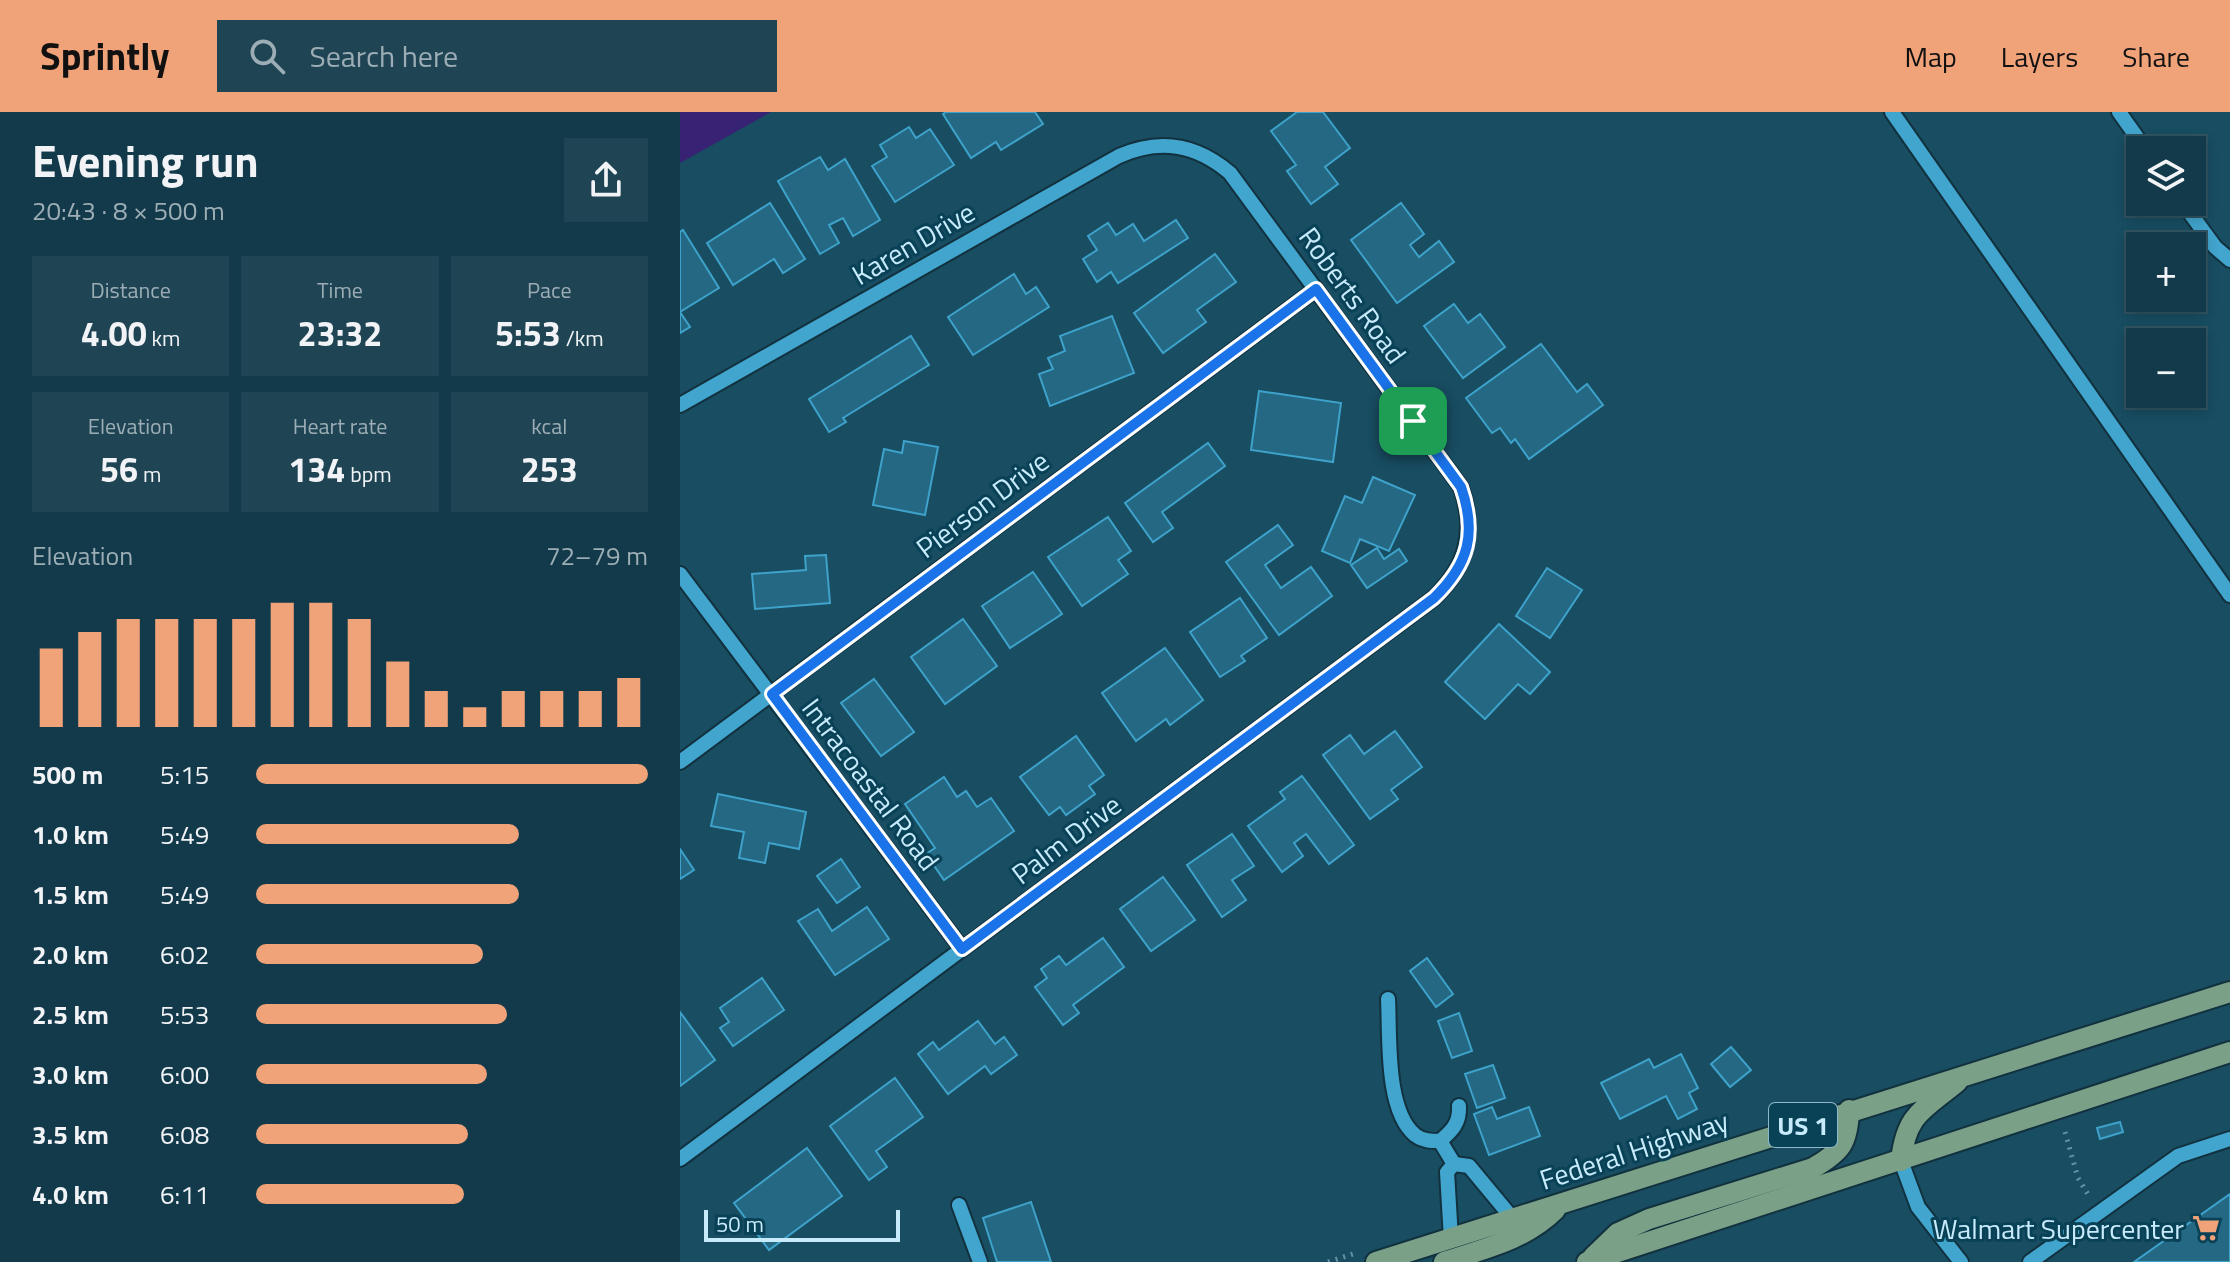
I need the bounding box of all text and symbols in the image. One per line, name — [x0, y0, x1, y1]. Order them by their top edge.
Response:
search box — [217, 20, 777, 92]
text: Sprintly — [40, 27, 169, 85]
text: Search here — [309, 33, 458, 79]
icon: search — [245, 34, 289, 78]
text: Map — [1904, 35, 1957, 78]
text: Layers — [2001, 35, 2078, 78]
text: Share — [2122, 35, 2190, 78]
text: Evening run — [32, 127, 259, 194]
map controls — [2126, 136, 2206, 408]
button: layers — [2126, 136, 2206, 216]
button: share — [564, 138, 648, 222]
street label: Karen Drive — [843, 190, 983, 296]
text: 20:43 · 8 × 500 m — [32, 191, 225, 230]
street label: Roberts Road — [1289, 218, 1417, 372]
button: + — [2126, 232, 2206, 312]
text: Distance — [90, 273, 171, 307]
text: Time — [317, 273, 363, 307]
text: Pace — [527, 273, 572, 307]
text: 4.00 — [81, 307, 147, 359]
text: 23:32 — [298, 307, 382, 359]
text: 5:53 — [495, 307, 561, 359]
text: km — [147, 321, 180, 355]
text: /km — [561, 321, 604, 355]
button: − — [2126, 328, 2206, 408]
pin — [1379, 387, 1447, 455]
icon: arrive — [1391, 399, 1435, 443]
text: Elevation — [88, 409, 173, 443]
text: Heart rate — [293, 409, 387, 443]
text: kcal — [531, 409, 567, 443]
street label: Pierson Drive — [906, 440, 1058, 568]
text: 56 — [100, 443, 138, 495]
text: 134 — [288, 443, 345, 495]
text: 253 — [521, 443, 578, 495]
text: m — [138, 457, 161, 491]
text: bpm — [345, 457, 392, 491]
text: Elevation — [32, 536, 133, 575]
text: 72–79 m — [546, 536, 648, 575]
street label: Intracoastal Road — [792, 689, 950, 879]
text: 500 m — [32, 755, 103, 794]
text: 5:15 — [160, 755, 209, 794]
street label: Palm Drive — [1002, 783, 1130, 895]
text: 1.0 km — [32, 815, 109, 854]
text: 5:49 — [160, 815, 209, 854]
text: 1.5 km — [32, 875, 109, 914]
text: 5:49 — [160, 875, 209, 914]
text: 2.0 km — [32, 935, 109, 974]
text: 6:02 — [160, 935, 209, 974]
text: 2.5 km — [32, 995, 109, 1034]
text: 5:53 — [160, 995, 209, 1034]
text: 3.0 km — [32, 1055, 109, 1094]
text: 6:00 — [160, 1055, 209, 1094]
street label: Federal Highway — [1534, 1099, 1734, 1201]
road number: US 1 — [1769, 1103, 1837, 1147]
text: 3.5 km — [32, 1115, 109, 1154]
text: 6:08 — [160, 1115, 209, 1154]
text: 4.0 km — [32, 1175, 109, 1214]
text: 6:11 — [160, 1175, 209, 1214]
scale bar — [704, 1206, 900, 1242]
text: 50 m — [716, 1207, 764, 1241]
place label: Walmart Supercenter — [1933, 1207, 2184, 1250]
supermarket icon: Walmart Supercenter — [2191, 1213, 2221, 1243]

